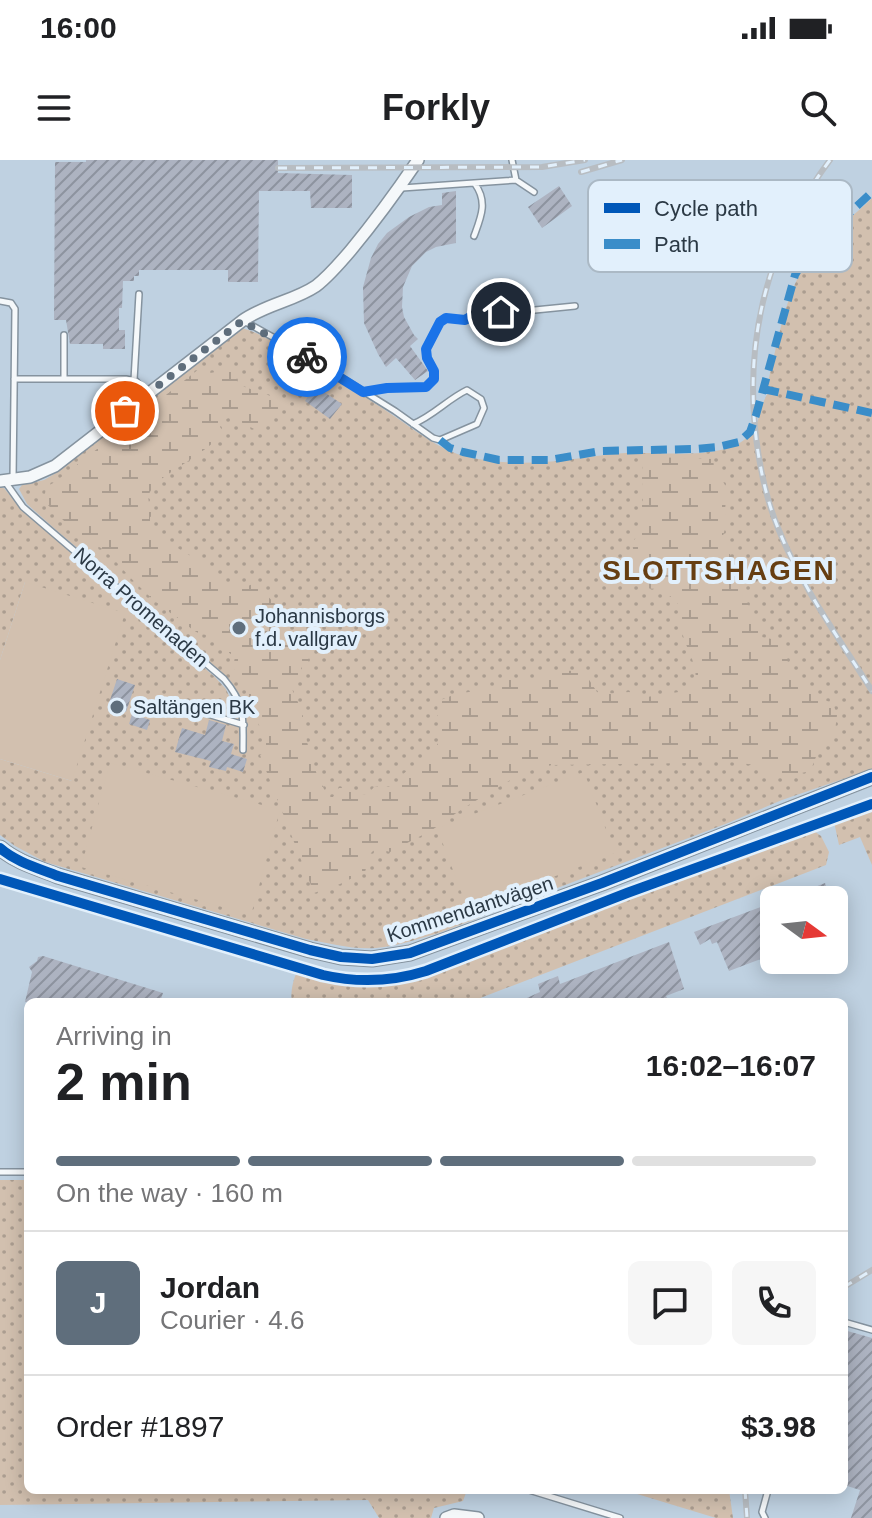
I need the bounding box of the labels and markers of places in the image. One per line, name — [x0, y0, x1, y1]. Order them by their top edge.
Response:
pin — [467, 278, 535, 346]
pin — [91, 377, 159, 445]
place label: Johannisborgs f.d. vallgrav — [255, 605, 385, 650]
marker: Johannisborgs f.d. vallgrav — [230, 619, 248, 637]
place label: Saltängen BK — [133, 696, 256, 718]
marker: Saltängen BK — [108, 698, 126, 716]

